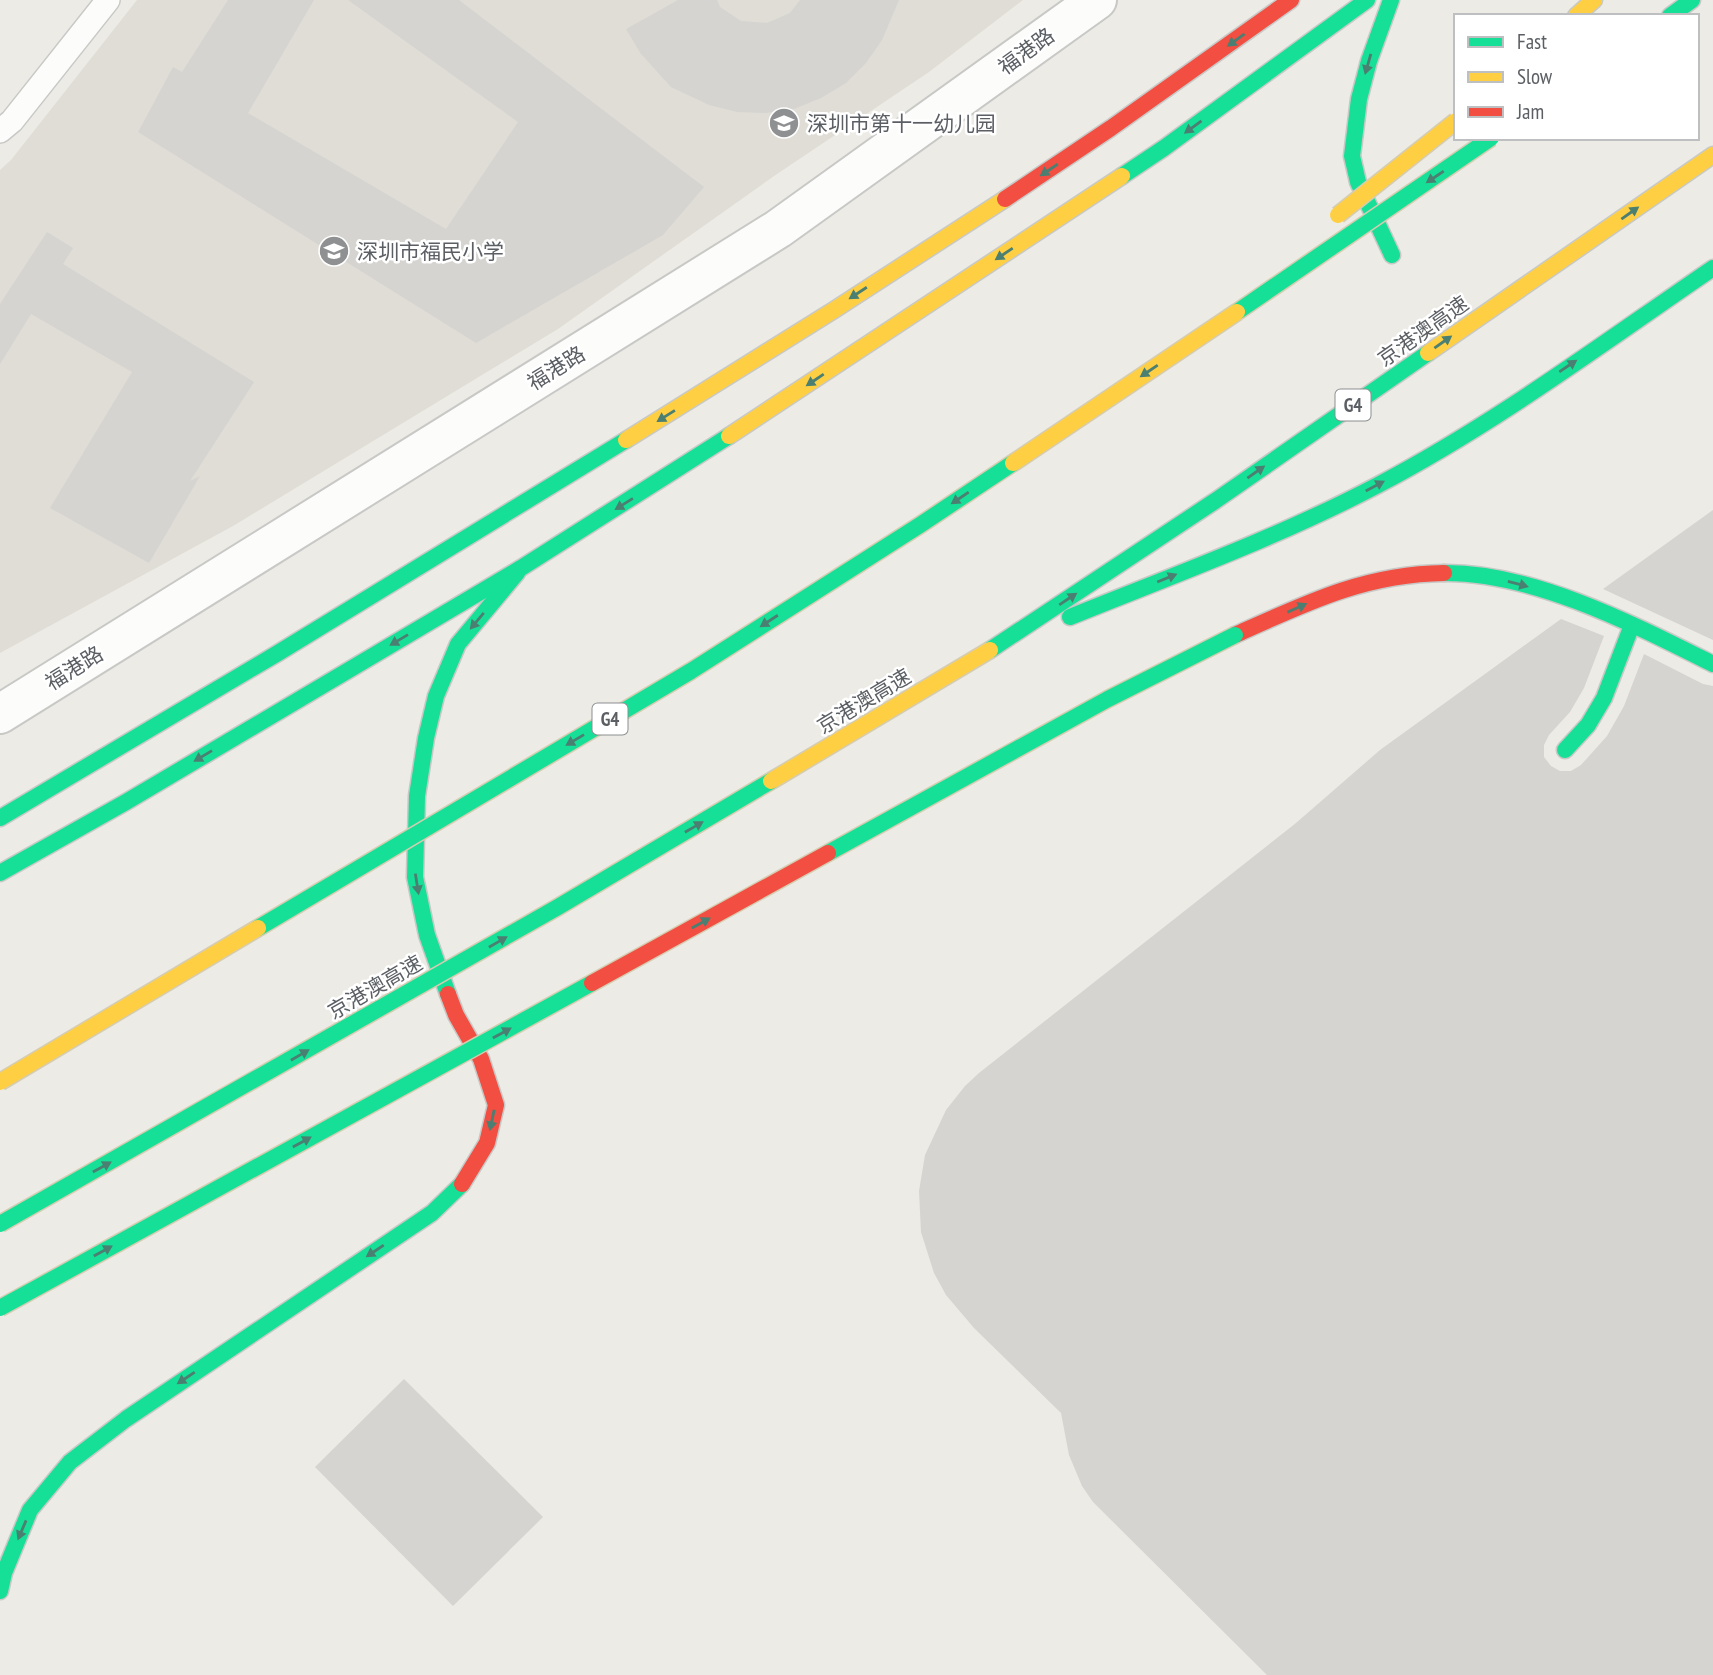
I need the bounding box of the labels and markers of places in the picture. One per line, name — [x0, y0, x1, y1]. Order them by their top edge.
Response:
school or university icon: 深圳市第十一幼儿园 — [767, 106, 801, 140]
place label: 深圳市第十一幼儿园 — [807, 110, 996, 137]
school or university icon: 深圳市福民小学 — [317, 234, 351, 268]
place label: 深圳市福民小学 — [357, 238, 504, 265]

